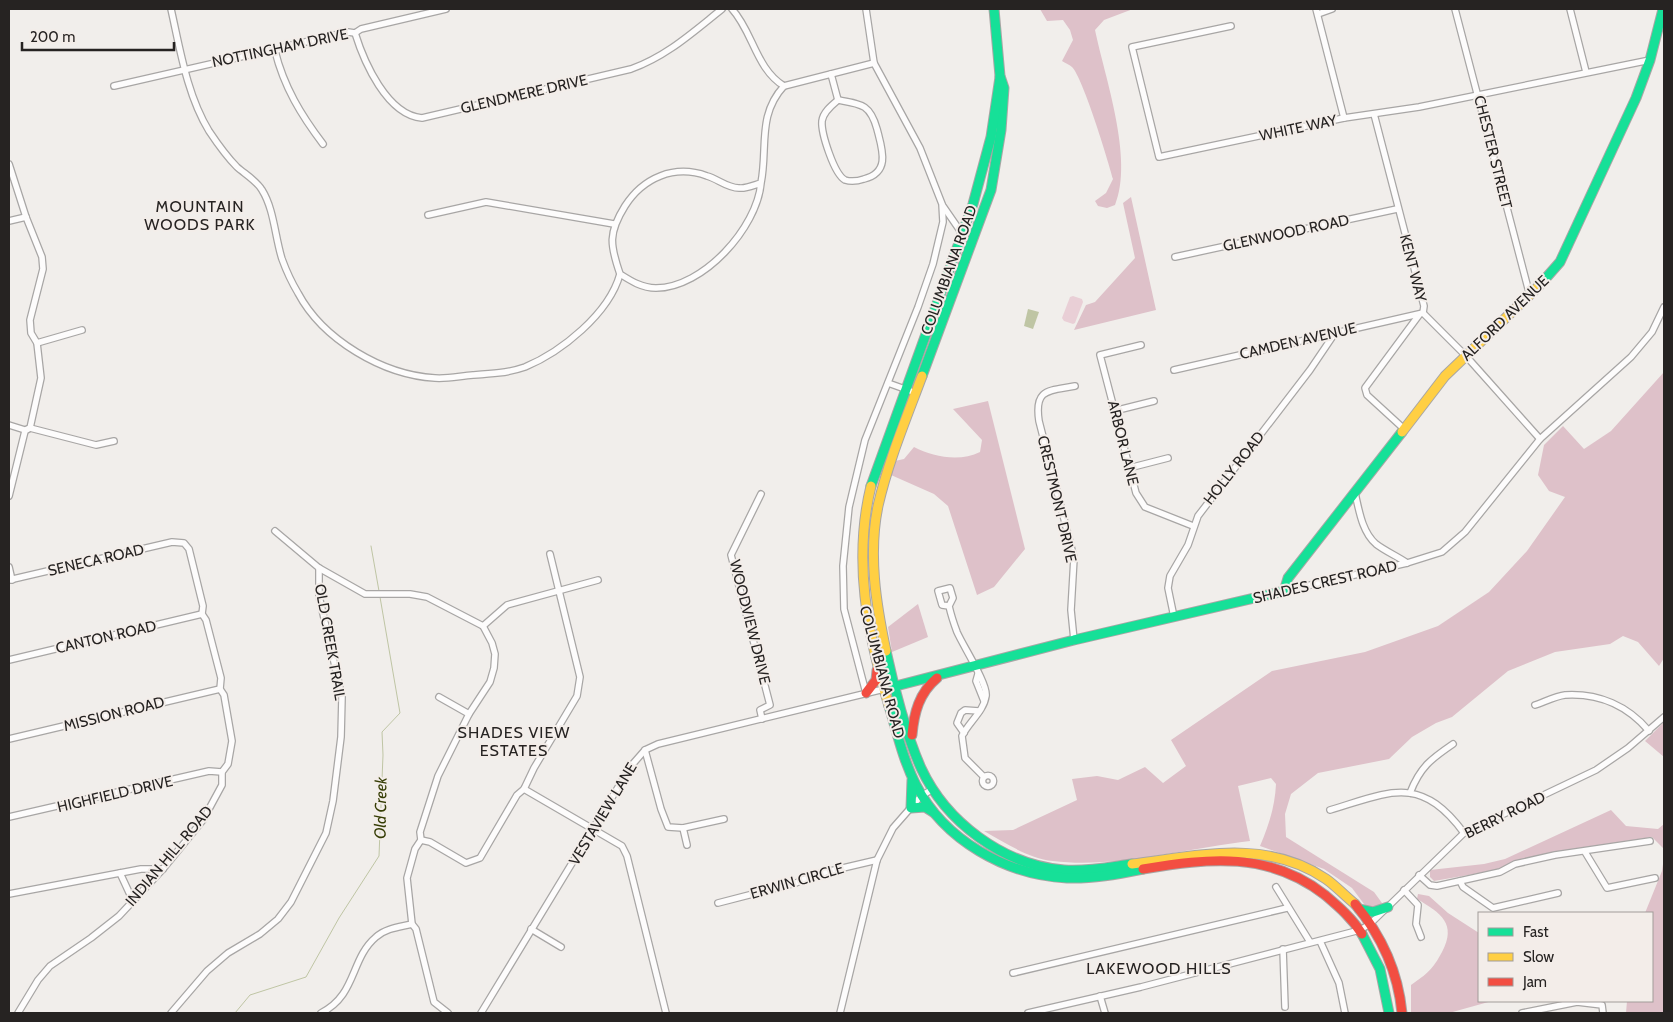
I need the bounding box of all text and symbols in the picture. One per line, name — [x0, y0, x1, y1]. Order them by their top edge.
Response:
scale bar — [22, 20, 175, 52]
street label: NOTTINGHAM DRIVE — [210, 25, 350, 71]
text: 200 m — [30, 28, 75, 46]
street label: GLENDMERE DRIVE — [459, 71, 589, 117]
street label: CHESTER STREET — [1470, 94, 1516, 210]
street label: WHITE WAY — [1258, 111, 1339, 145]
district label: MOUNTAIN WOODS PARK — [144, 197, 256, 234]
street label: COLUMBIANA ROAD — [917, 203, 981, 337]
street label: GLENWOOD ROAD — [1221, 211, 1351, 255]
street label: KENT WAY — [1396, 232, 1430, 304]
street label: ALFORD AVENUE — [1457, 272, 1553, 364]
street label: CAMDEN AVENUE — [1238, 319, 1358, 363]
street label: ARBOR LANE — [1104, 399, 1142, 487]
street label: HOLLY ROAD — [1200, 428, 1268, 508]
street label: CRESTMONT DRIVE — [1034, 434, 1080, 564]
street label: SENECA ROAD — [46, 540, 146, 580]
street label: SHADES CREST ROAD — [1251, 557, 1399, 607]
street label: WOODVIEW DRIVE — [726, 558, 774, 686]
street label: OLD CREEK TRAIL — [311, 582, 349, 702]
street label: COLUMBIANA ROAD — [856, 604, 908, 740]
street label: CANTON ROAD — [54, 617, 158, 657]
street label: MISSION ROAD — [62, 693, 166, 735]
district label: SHADES VIEW ESTATES — [458, 723, 570, 760]
street label: VESTAVIEW LANE — [565, 759, 641, 869]
street label: HIGHFIELD DRIVE — [55, 772, 175, 816]
water label: Old Creek — [370, 776, 391, 839]
street label: BERRY ROAD — [1462, 788, 1548, 842]
street label: INDIAN HILL ROAD — [122, 802, 216, 910]
street label: ERWIN CIRCLE — [748, 859, 846, 903]
legend — [1478, 912, 1653, 1002]
text: Fast — [1523, 923, 1548, 941]
text: Slow — [1523, 948, 1554, 966]
district label: LAKEWOOD HILLS — [1086, 959, 1232, 978]
text: Jam — [1522, 973, 1547, 991]

